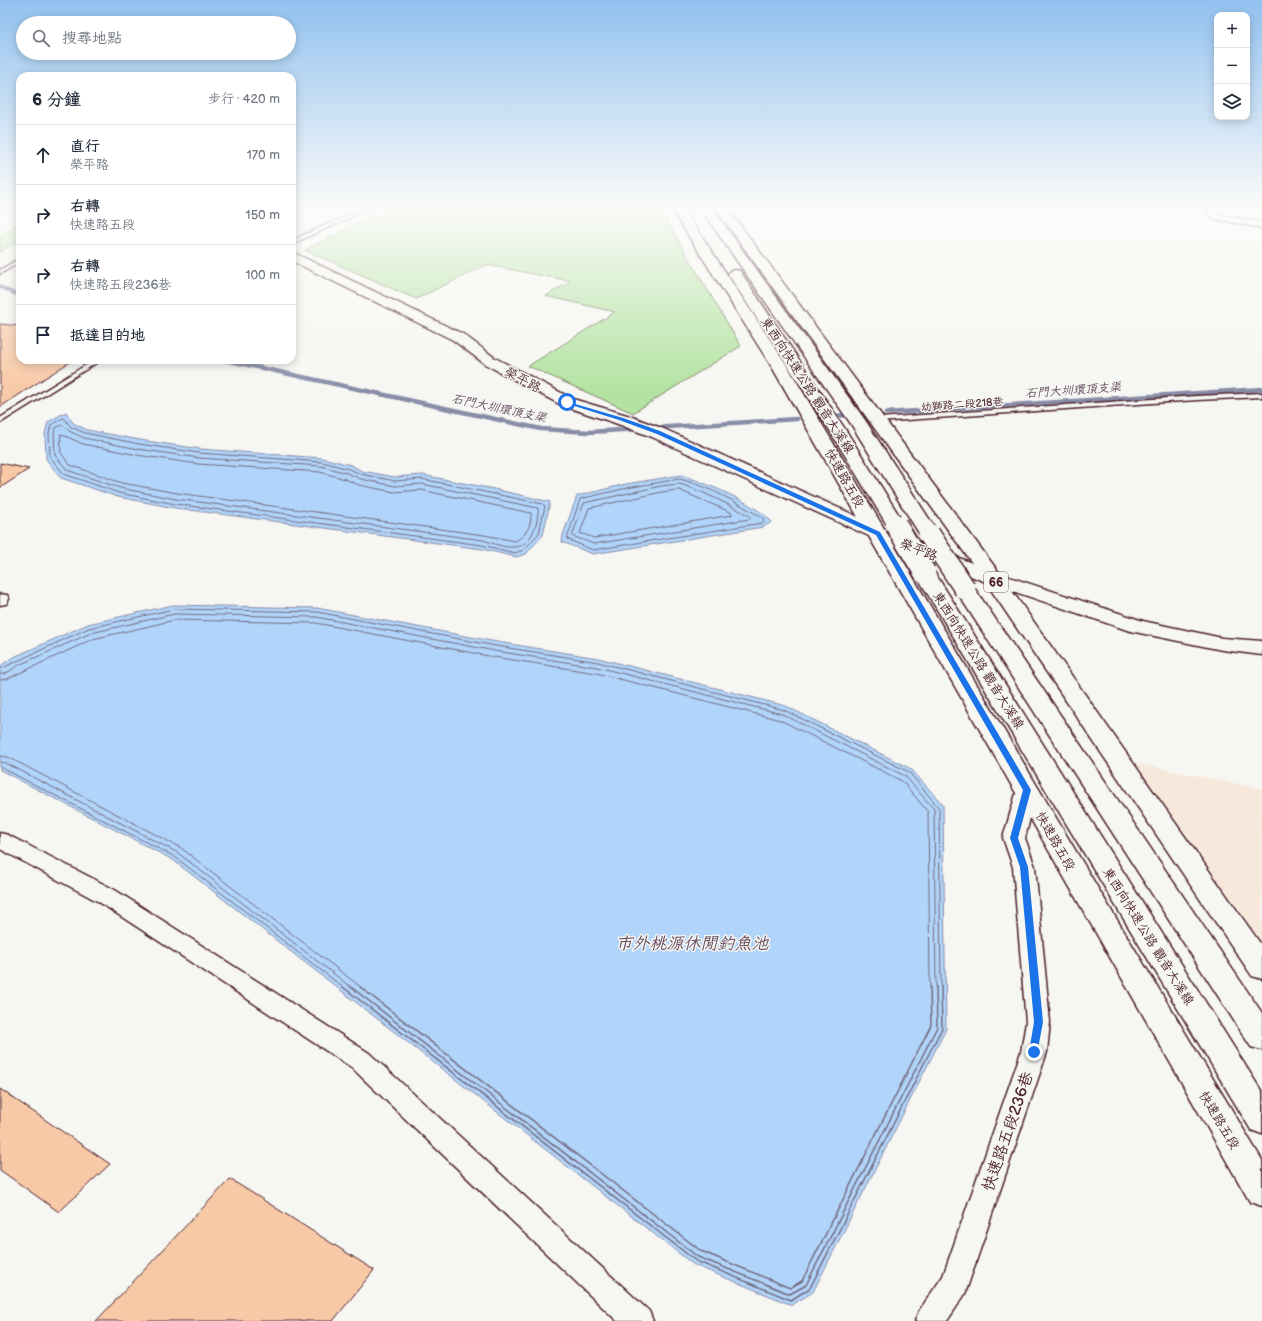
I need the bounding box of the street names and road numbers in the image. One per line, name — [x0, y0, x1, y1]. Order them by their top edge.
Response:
street label: 東西向快速公路 觀音大溪線 — [757, 314, 857, 457]
street label: 榮平路 — [502, 364, 544, 396]
street label: 幼獅路二段218巷 — [920, 395, 1004, 414]
street label: 快速路五段 — [821, 446, 867, 511]
street label: 榮平路 — [898, 535, 940, 564]
road number: 66 — [984, 572, 1008, 592]
street label: 東西向快速公路 觀音大溪線 — [929, 589, 1027, 732]
street label: 快速路五段 — [1032, 809, 1078, 874]
street label: 東西向快速公路 觀音大溪線 — [1099, 865, 1197, 1008]
street label: 快速路五段236巷 — [979, 1069, 1038, 1194]
street label: 快速路五段 — [1196, 1089, 1243, 1152]

